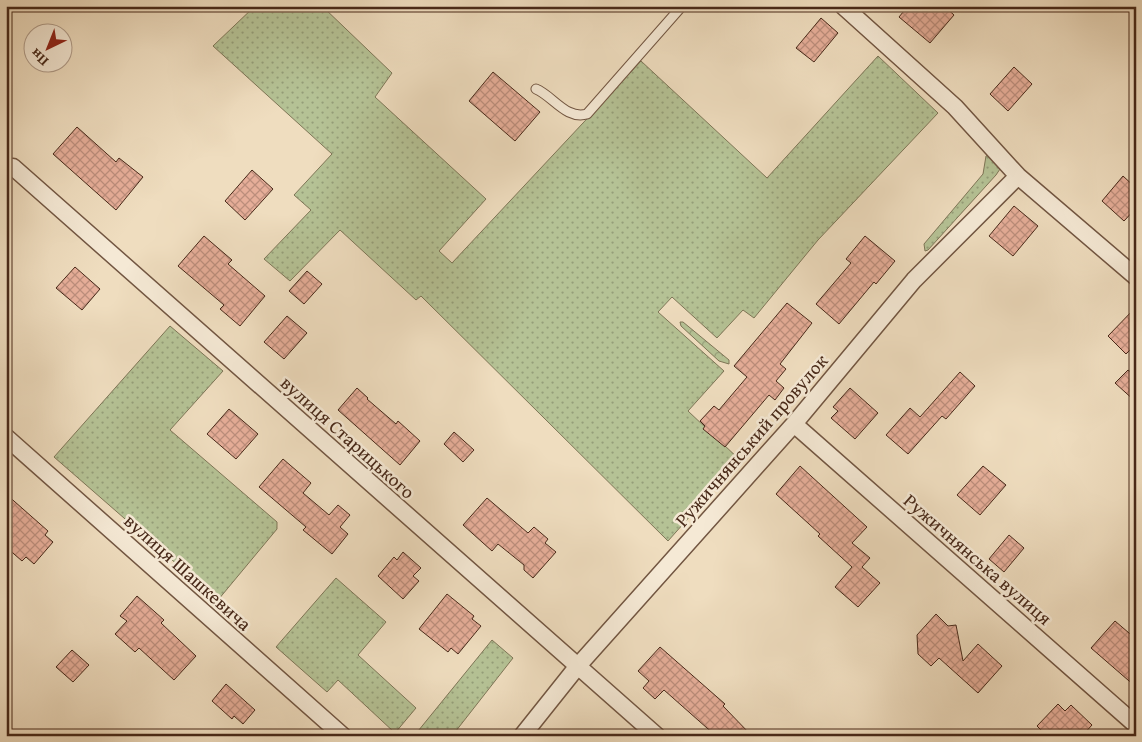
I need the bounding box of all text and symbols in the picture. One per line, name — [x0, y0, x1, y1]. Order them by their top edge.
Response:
north arrow — [22, 22, 72, 72]
text: Пн — [25, 44, 53, 71]
street label: Ружичнянський провулок — [668, 347, 834, 532]
street label: вулиця Старицького — [275, 369, 421, 505]
street label: Ружичнянська вулиця — [898, 487, 1059, 632]
street label: вулиця Шашкевича — [118, 507, 258, 637]

